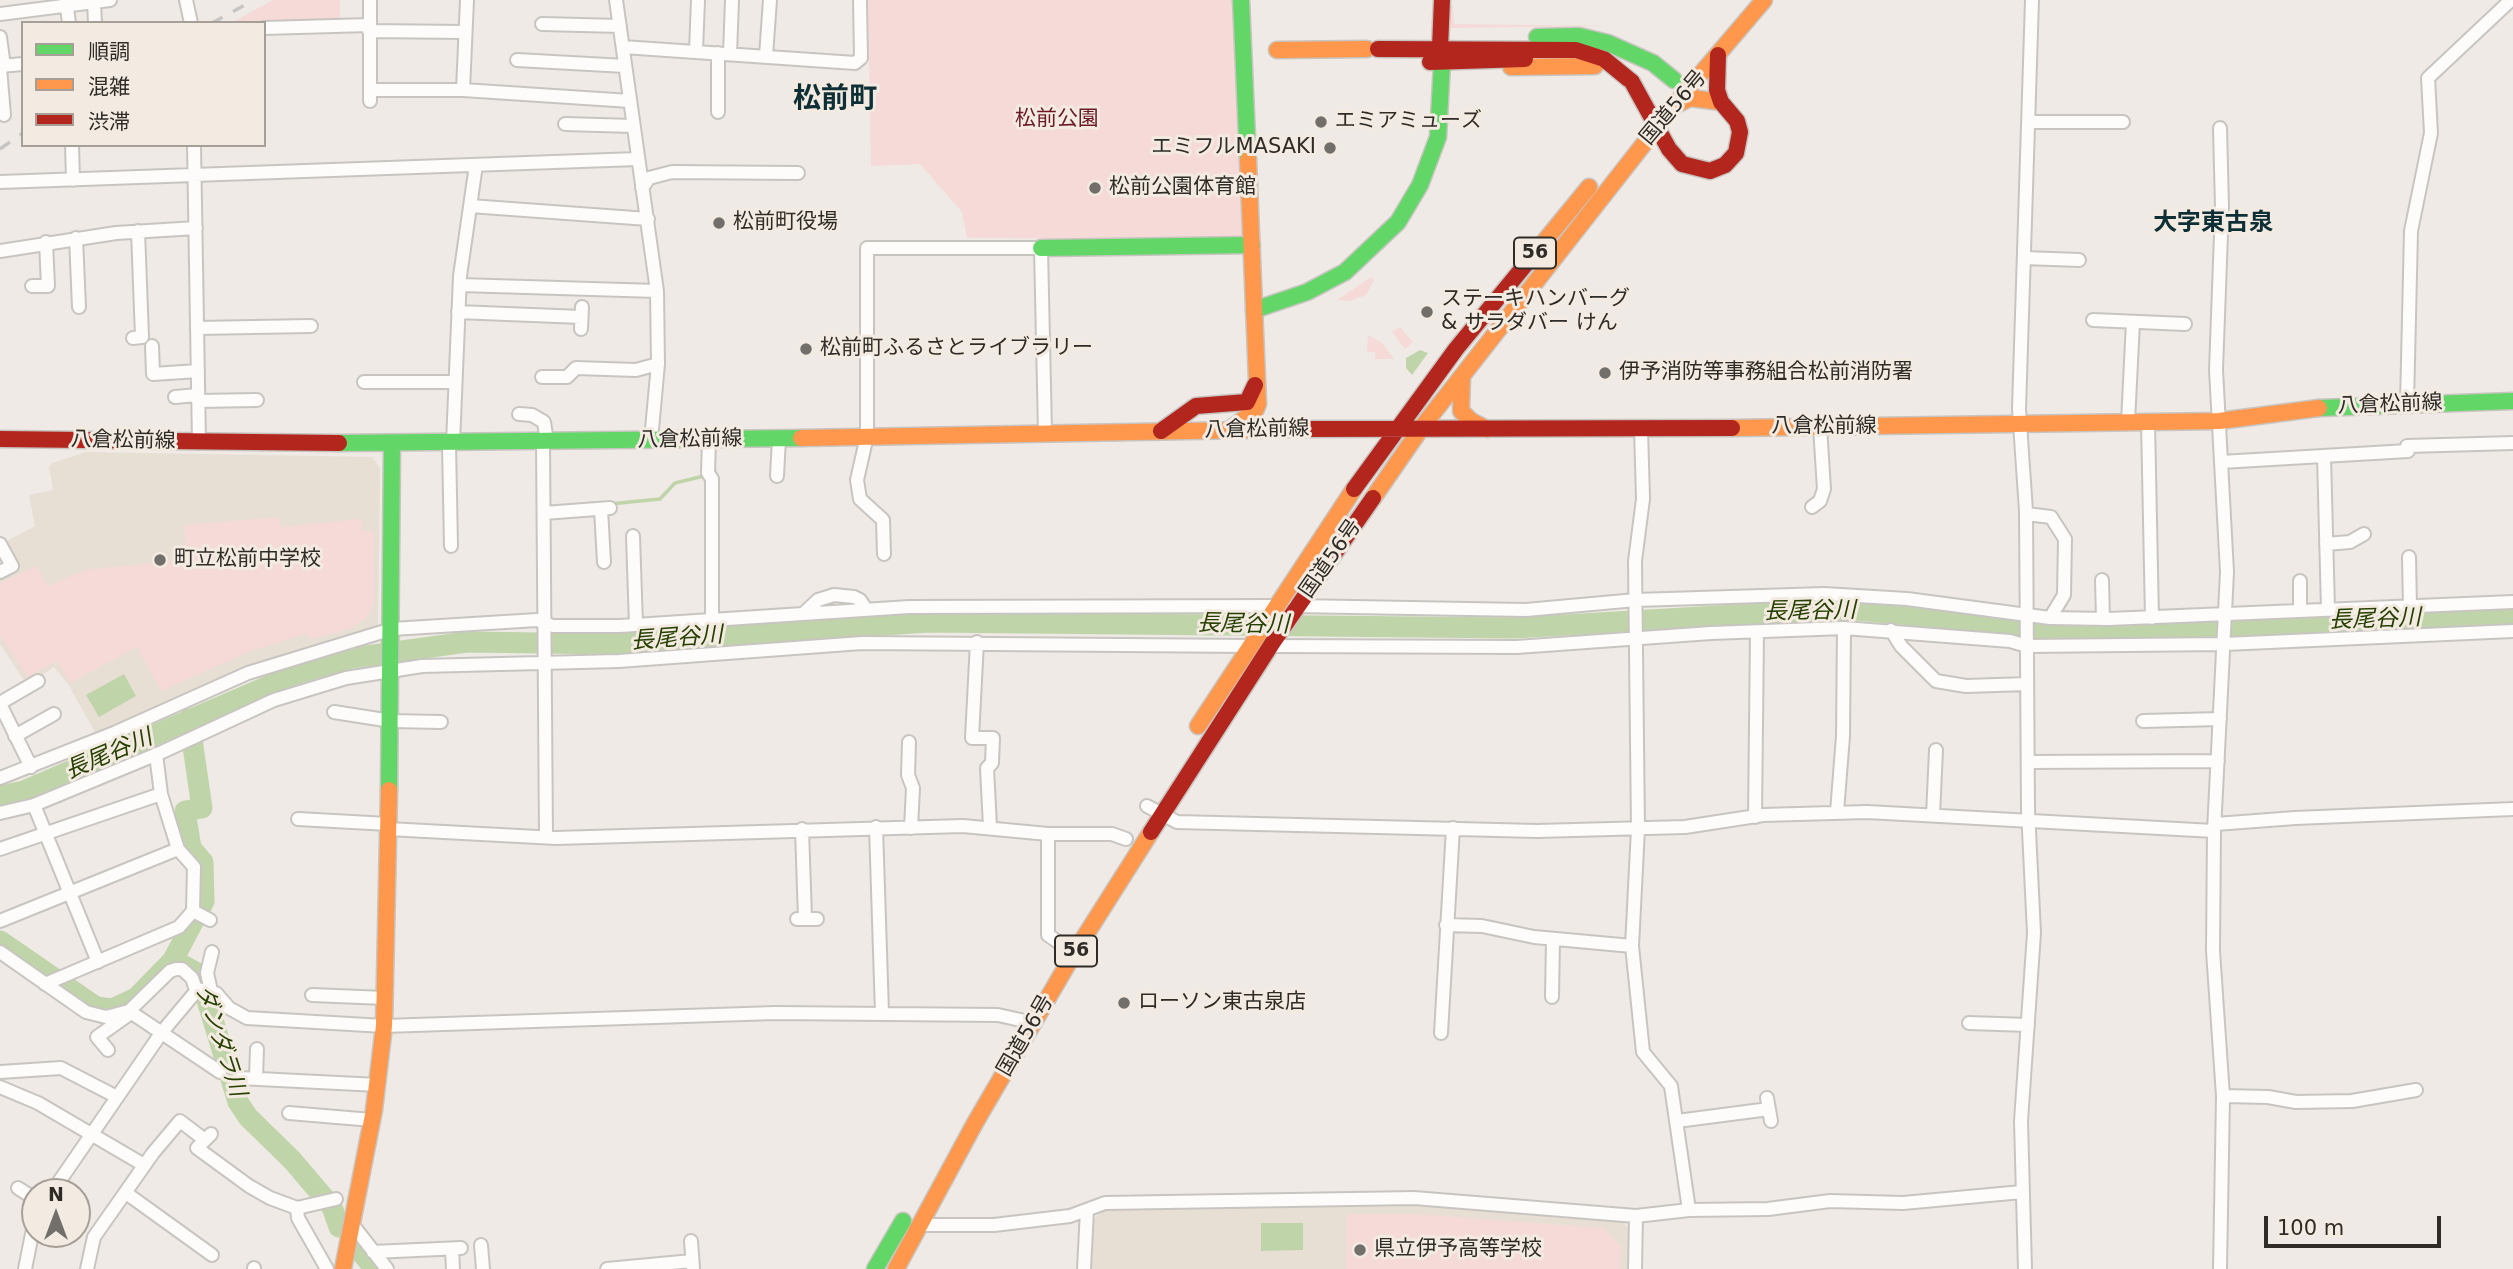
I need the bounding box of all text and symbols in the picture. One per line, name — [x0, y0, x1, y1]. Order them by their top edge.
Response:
legend — [21, 21, 266, 147]
text: 順調 — [88, 40, 130, 64]
street label: 国道56号 — [1636, 66, 1712, 150]
text: 混雑 — [88, 75, 130, 99]
district label: 松前町 — [793, 83, 877, 117]
park label: 松前公園 — [1015, 107, 1099, 133]
place label: エミアミューズ — [1335, 109, 1482, 135]
text: 渋滞 — [88, 110, 130, 134]
marker: エミアミューズ — [1313, 114, 1329, 130]
place label: エミフルMASAKI — [1151, 135, 1316, 161]
marker: エミフルMASAKI — [1322, 140, 1338, 156]
place label: 松前公園体育館 — [1109, 175, 1256, 201]
marker: 松前公園体育館 — [1087, 180, 1103, 196]
place label: 松前町役場 — [733, 210, 838, 236]
district label: 大字東古泉 — [2153, 210, 2273, 238]
marker: 松前町役場 — [711, 215, 727, 231]
road number: 56 — [1514, 238, 1556, 268]
place label: ステーキハンバーグ & サラダバー けん — [1441, 287, 1630, 337]
marker: ステーキハンバーグ & サラダバー けん — [1419, 304, 1435, 320]
place label: 松前町ふるさとライブラリー — [820, 336, 1093, 362]
marker: 松前町ふるさとライブラリー — [798, 341, 814, 357]
place label: 伊予消防等事務組合松前消防署 — [1619, 360, 1913, 386]
marker: 伊予消防等事務組合松前消防署 — [1597, 365, 1613, 381]
street label: 八倉松前線 — [2337, 391, 2443, 419]
street label: 八倉松前線 — [1772, 414, 1876, 440]
street label: 八倉松前線 — [1204, 416, 1310, 444]
street label: 八倉松前線 — [637, 426, 743, 454]
street label: 八倉松前線 — [70, 427, 176, 455]
street label: 国道56号 — [1295, 515, 1367, 603]
place label: 町立松前中学校 — [174, 547, 321, 573]
marker: 町立松前中学校 — [152, 552, 168, 568]
water label: 長尾谷川 — [1764, 597, 1856, 627]
water label: 長尾谷川 — [2329, 605, 2421, 635]
water label: 長尾谷川 — [1197, 610, 1289, 640]
water label: 長尾谷川 — [630, 622, 724, 656]
water label: 長尾谷川 — [61, 724, 157, 786]
road number: 56 — [1055, 936, 1097, 967]
water label: ダンダラ川 — [189, 982, 251, 1100]
place label: ローソン東古泉店 — [1138, 990, 1306, 1016]
street label: 国道56号 — [993, 991, 1059, 1081]
marker: ローソン東古泉店 — [1116, 995, 1132, 1011]
north arrow — [21, 1178, 91, 1248]
text: N — [48, 1183, 64, 1205]
scale bar — [2268, 1202, 2445, 1246]
text: 100 m — [2277, 1216, 2344, 1240]
place label: 県立伊予高等学校 — [1374, 1237, 1542, 1263]
marker: 県立伊予高等学校 — [1352, 1242, 1368, 1258]

